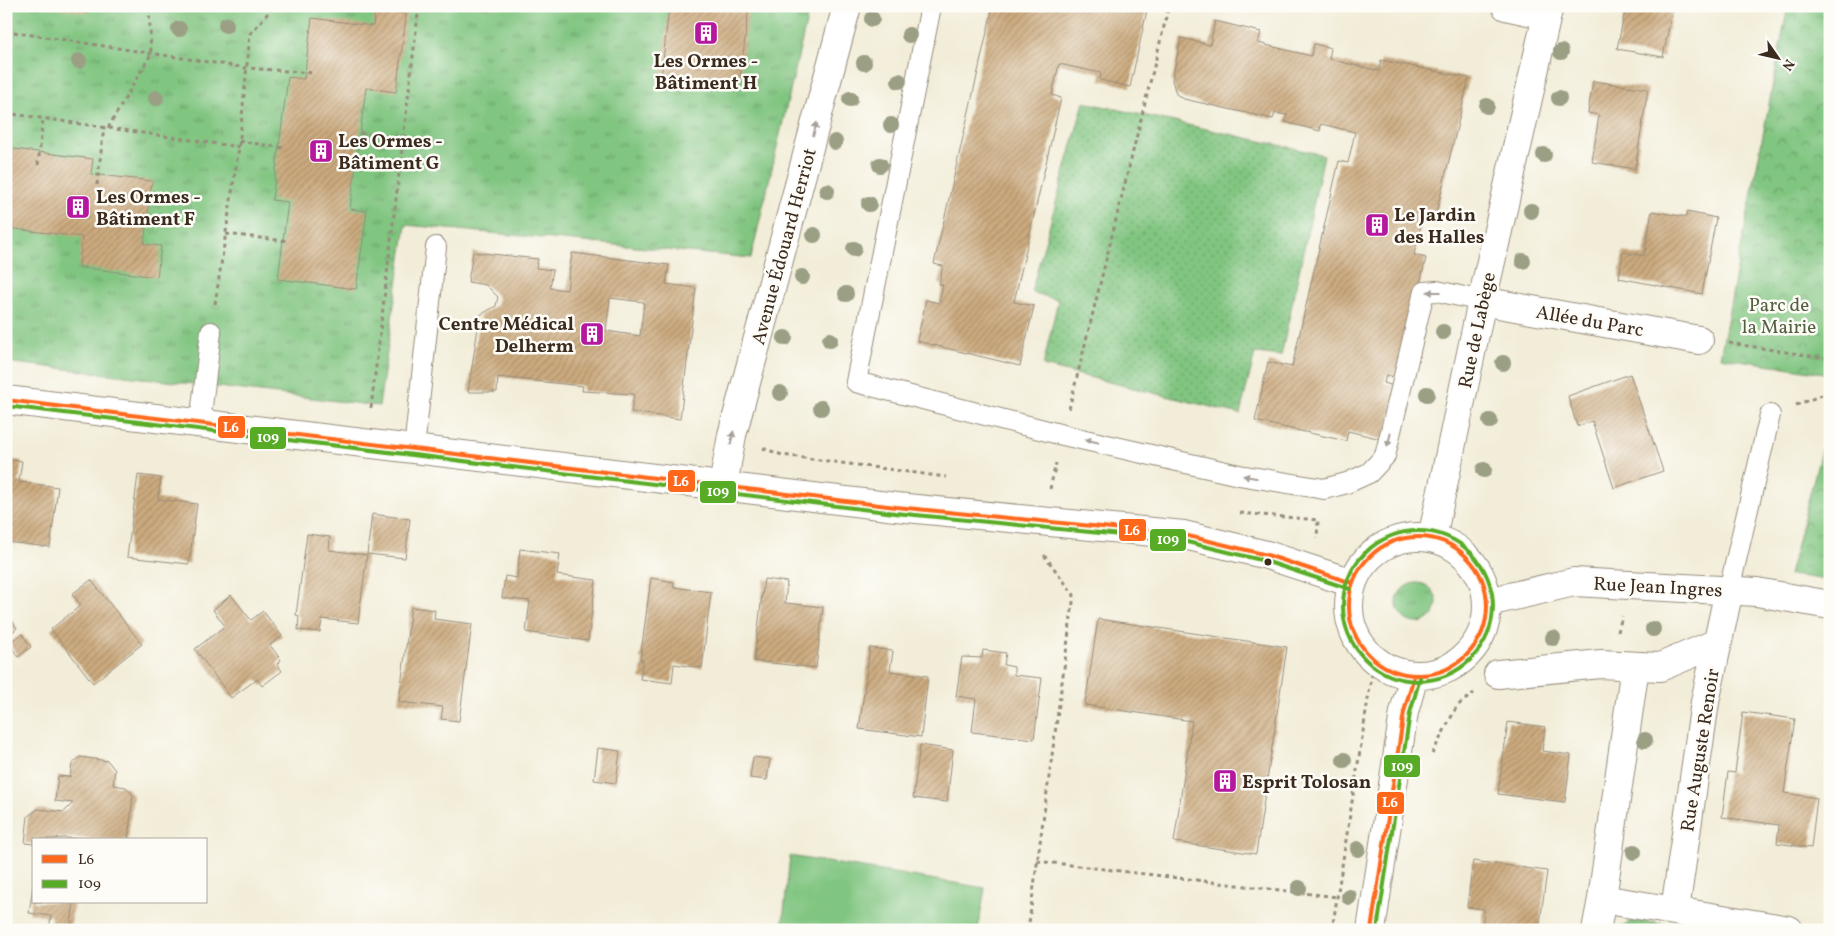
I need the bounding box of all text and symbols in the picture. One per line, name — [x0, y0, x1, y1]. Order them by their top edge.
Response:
building icon: Les Ormes - Bâtiment H — [693, 20, 719, 46]
north arrow — [1754, 32, 1804, 82]
place label: Les Ormes - Bâtiment H — [653, 49, 759, 97]
text: N — [1777, 55, 1798, 74]
one-way arrow — [811, 121, 819, 136]
place label: Les Ormes - Bâtiment G — [338, 129, 443, 177]
building icon: Les Ormes - Bâtiment G — [308, 138, 334, 164]
street label: Avenue Édouard Herriot — [746, 145, 824, 348]
place label: Les Ormes - Bâtiment F — [96, 185, 201, 233]
building icon: Les Ormes - Bâtiment F — [65, 194, 91, 220]
place label: Le Jardin des Halles — [1394, 203, 1485, 251]
building icon: Le Jardin des Halles — [1364, 212, 1390, 238]
street label: Rue de Labège — [1453, 270, 1503, 391]
one-way arrow — [1426, 288, 1442, 296]
park label: Parc de la Mairie — [1742, 293, 1816, 341]
street label: Allée du Parc — [1534, 300, 1645, 344]
place label: Centre Médical Delherm — [439, 312, 574, 360]
building icon: Centre Médical Delherm — [579, 321, 605, 347]
line badge: L6 — [217, 415, 246, 439]
text: L6 — [223, 419, 239, 438]
line badge: 109 — [249, 426, 287, 450]
text: 109 — [257, 429, 279, 448]
one-way arrow — [728, 430, 736, 445]
one-way arrow — [1385, 433, 1393, 448]
one-way arrow — [1083, 437, 1099, 445]
line badge: L6 — [667, 469, 696, 493]
one-way arrow — [1242, 472, 1258, 480]
text: L6 — [673, 473, 689, 492]
line badge: 109 — [699, 480, 737, 504]
text: 109 — [707, 483, 729, 502]
line badge: L6 — [1118, 518, 1147, 542]
text: L6 — [1124, 522, 1140, 541]
line badge: 109 — [1149, 528, 1187, 552]
text: 109 — [1157, 531, 1179, 550]
unlabelled marker — [1263, 557, 1273, 567]
street label: Rue Jean Ingres — [1593, 572, 1723, 604]
street label: Rue Auguste Renoir — [1675, 667, 1727, 834]
line badge: 109 — [1383, 754, 1421, 778]
text: 109 — [1391, 758, 1413, 777]
building icon: Esprit Tolosan — [1212, 768, 1238, 794]
place label: Esprit Tolosan — [1242, 770, 1371, 796]
line badge: L6 — [1376, 791, 1405, 815]
text: L6 — [1382, 794, 1398, 813]
legend — [32, 838, 208, 904]
text: L6 — [78, 850, 94, 871]
text: 109 — [78, 874, 101, 895]

